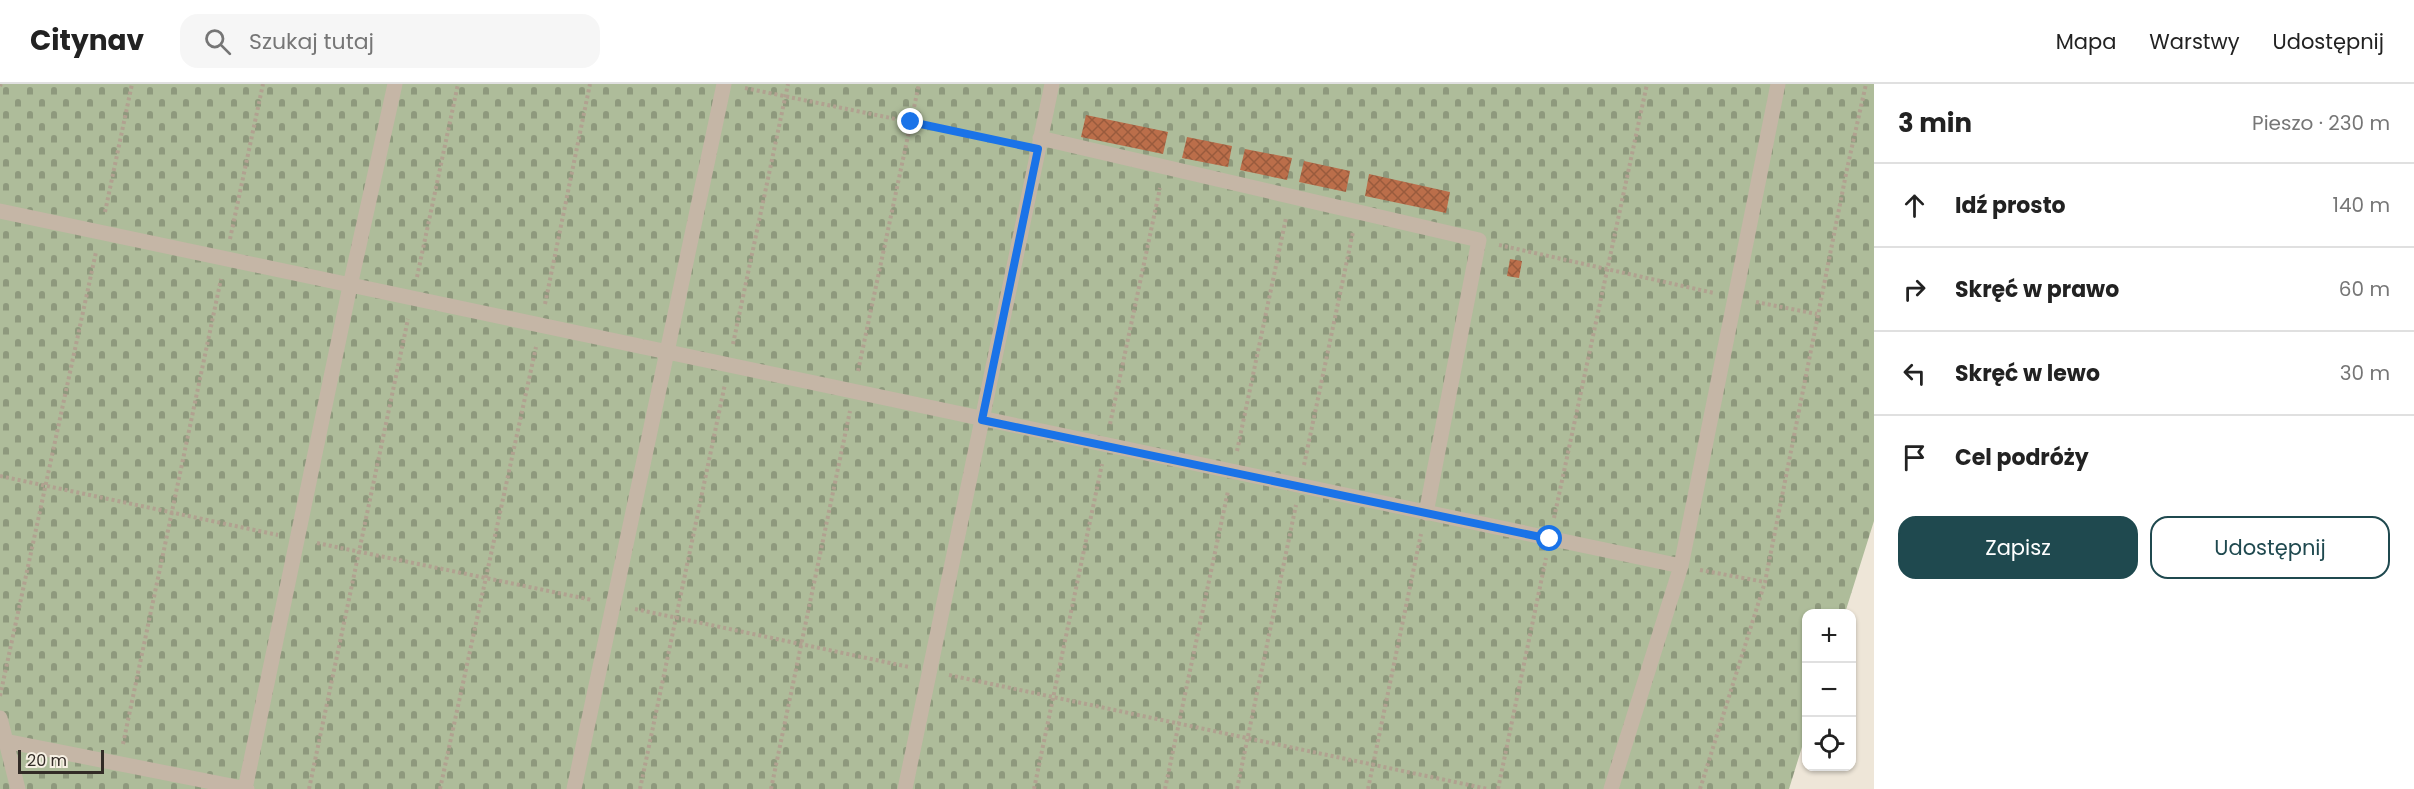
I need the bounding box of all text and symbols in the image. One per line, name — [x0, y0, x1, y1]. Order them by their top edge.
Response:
search box — [180, 14, 600, 68]
text: Citynav — [30, 21, 144, 60]
icon: search — [201, 25, 234, 58]
text: Szukaj tutaj — [249, 26, 374, 57]
text: Mapa — [2056, 27, 2116, 56]
text: Warstwy — [2149, 27, 2240, 56]
text: Udostępnij — [2273, 27, 2384, 56]
text: 3 min — [1898, 105, 1972, 141]
route end — [897, 108, 923, 134]
text: Pieszo · 230 m — [2252, 109, 2390, 137]
icon: ahead — [1898, 189, 1931, 222]
text: Idź prosto — [1955, 190, 2066, 221]
text: 140 m — [2333, 191, 2390, 219]
icon: right — [1898, 273, 1931, 306]
text: Skręć w prawo — [1955, 274, 2119, 305]
text: 60 m — [2339, 275, 2390, 303]
icon: left — [1898, 357, 1931, 390]
text: Skręć w lewo — [1955, 358, 2100, 389]
text: 30 m — [2340, 359, 2390, 387]
icon: arrive — [1898, 441, 1931, 474]
text: Cel podróży — [1955, 442, 2089, 473]
button: Zapisz — [1898, 516, 2138, 579]
button: Udostępnij — [2150, 516, 2390, 579]
route start — [1536, 525, 1562, 551]
map controls — [1802, 609, 1856, 771]
button: + — [1802, 609, 1856, 663]
button: − — [1802, 663, 1856, 717]
button: locate — [1802, 717, 1856, 771]
scale bar — [18, 747, 104, 774]
text: 20 m — [27, 749, 67, 772]

